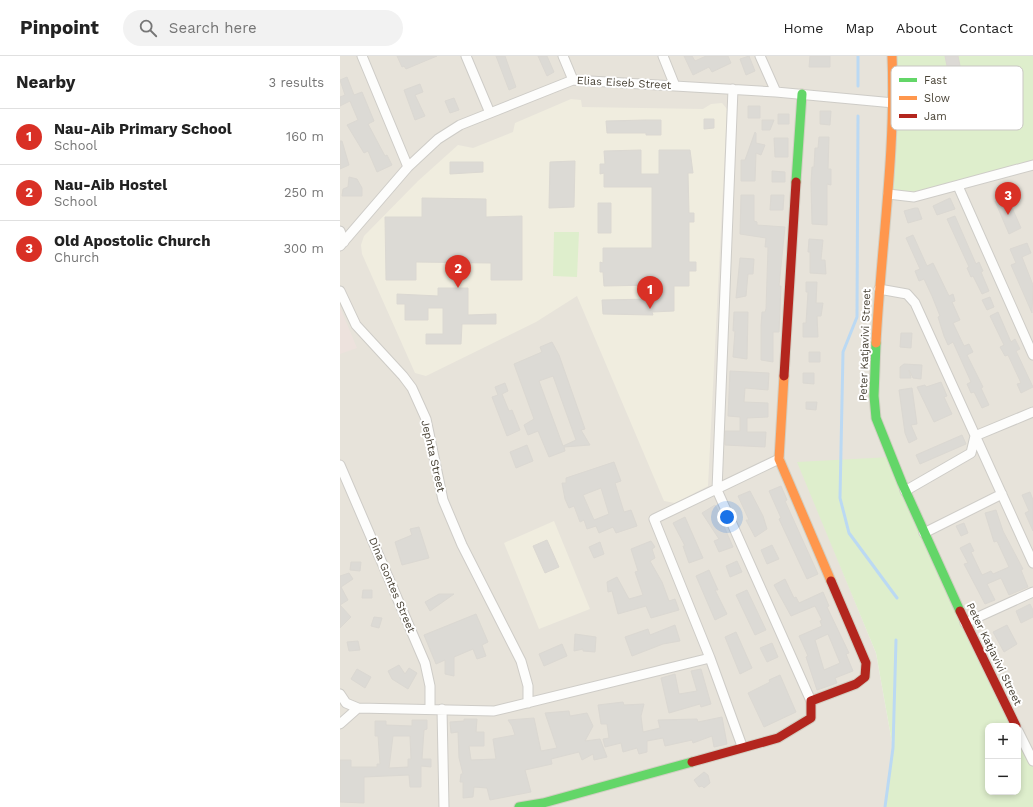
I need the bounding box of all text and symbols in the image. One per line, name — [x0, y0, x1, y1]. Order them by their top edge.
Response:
search box — [123, 10, 403, 46]
text: Pinpoint — [20, 16, 99, 39]
icon: search — [137, 17, 159, 39]
text: Search here — [169, 19, 257, 37]
text: Home — [783, 20, 823, 36]
text: Map — [845, 20, 874, 36]
text: About — [896, 20, 937, 36]
text: Contact — [959, 20, 1013, 36]
legend — [891, 66, 1023, 130]
text: Nearby — [16, 72, 75, 92]
street label: Elias Eiseb Street — [576, 74, 672, 92]
text: Fast — [924, 74, 947, 87]
text: 3 results — [269, 75, 324, 90]
text: Slow — [924, 92, 950, 105]
text: Jam — [924, 110, 947, 123]
text: Nau-Aib Primary School — [54, 120, 232, 138]
text: 1 — [26, 129, 32, 144]
text: 160 m — [286, 129, 324, 144]
text: School — [54, 138, 97, 153]
text: Nau-Aib Hostel — [54, 176, 167, 194]
pin: 3 — [995, 182, 1021, 215]
text: 2 — [25, 185, 33, 200]
text: 250 m — [284, 185, 324, 200]
text: School — [54, 194, 97, 209]
text: Old Apostolic Church — [54, 232, 210, 250]
text: 3 — [25, 241, 33, 256]
text: 300 m — [283, 241, 324, 256]
text: Church — [54, 250, 99, 265]
pin: 2 — [445, 255, 471, 288]
pin: 1 — [637, 276, 663, 309]
street label: Peter Katjavivi Street — [857, 288, 873, 401]
street label: Jephta Street — [418, 419, 448, 494]
your location — [717, 507, 737, 527]
street label: Dina Gontes Street — [366, 535, 418, 635]
street label: Peter Katjavivi Street — [963, 601, 1025, 708]
map controls — [985, 723, 1021, 795]
button: + — [985, 723, 1021, 759]
button: − — [985, 759, 1021, 795]

